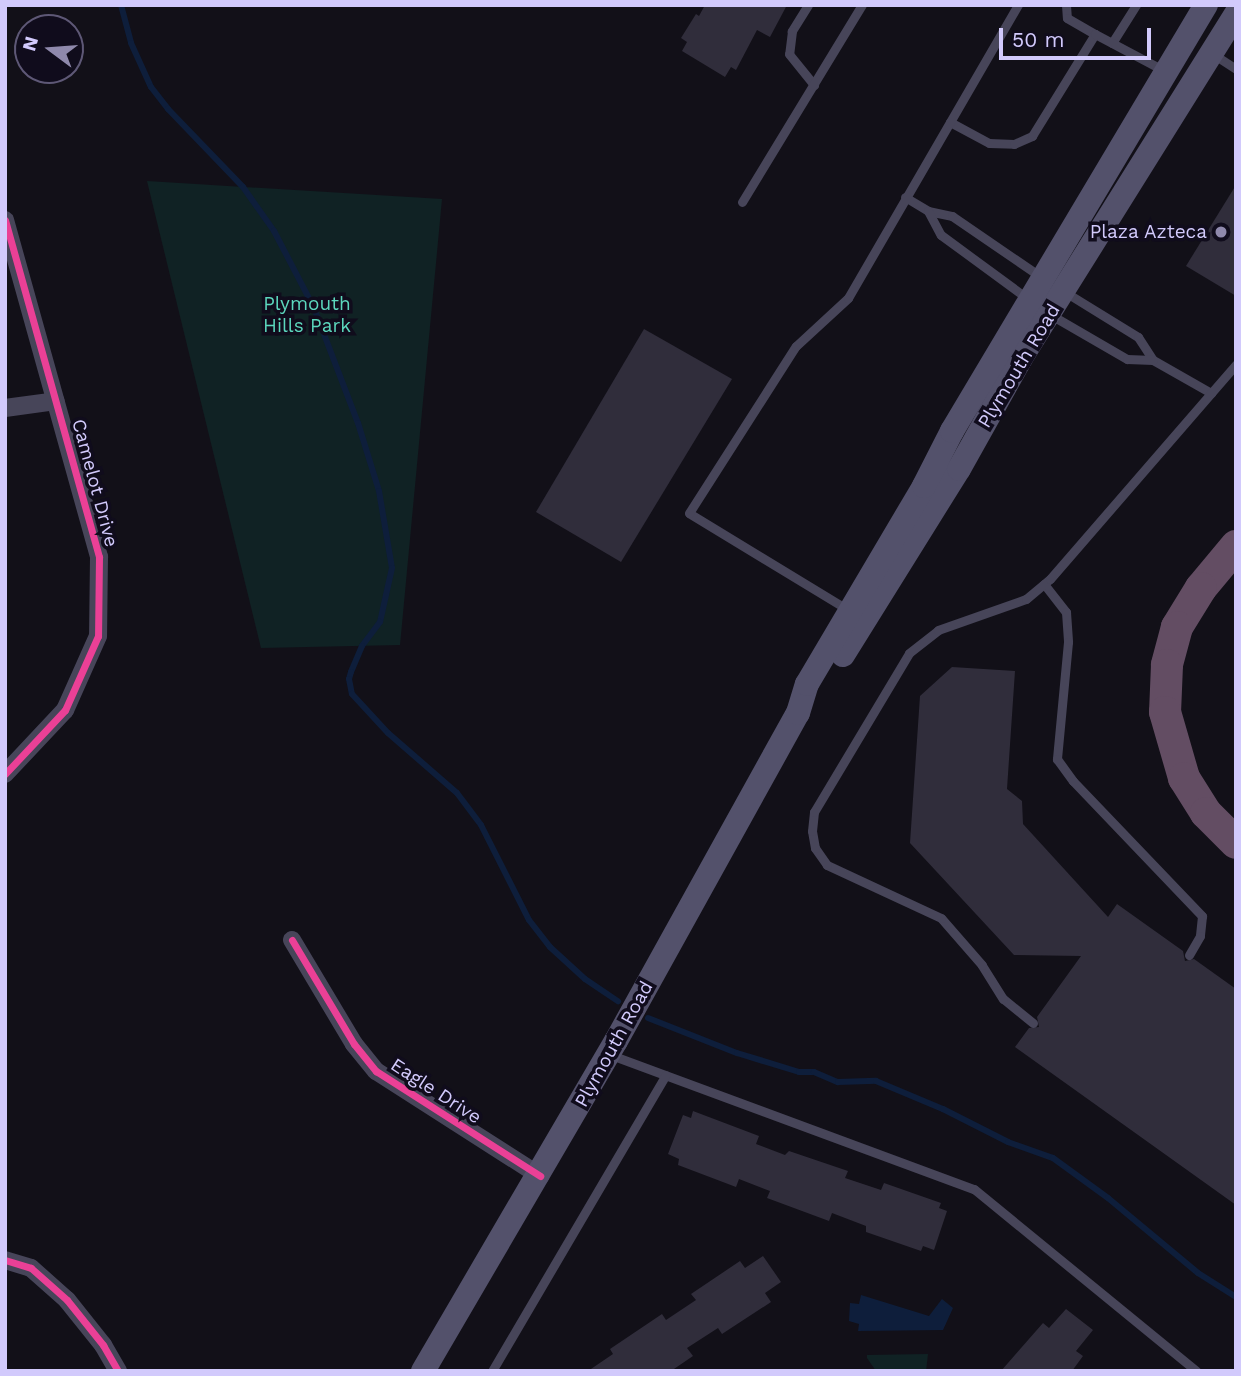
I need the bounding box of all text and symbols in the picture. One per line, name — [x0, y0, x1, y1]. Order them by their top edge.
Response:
north arrow — [14, 14, 84, 84]
scale bar — [1003, 14, 1155, 58]
text: 50 m — [1012, 27, 1064, 52]
text: N — [17, 34, 43, 54]
place label: Plaza Azteca — [1088, 221, 1207, 243]
marker: Plaza Azteca — [1213, 224, 1229, 240]
park label: Plymouth Hills Park — [263, 293, 351, 337]
street label: Plymouth Road — [973, 300, 1065, 432]
street label: Camelot Drive — [67, 416, 123, 550]
street label: Plymouth Road — [570, 977, 658, 1111]
street label: Eagle Drive — [386, 1053, 486, 1129]

